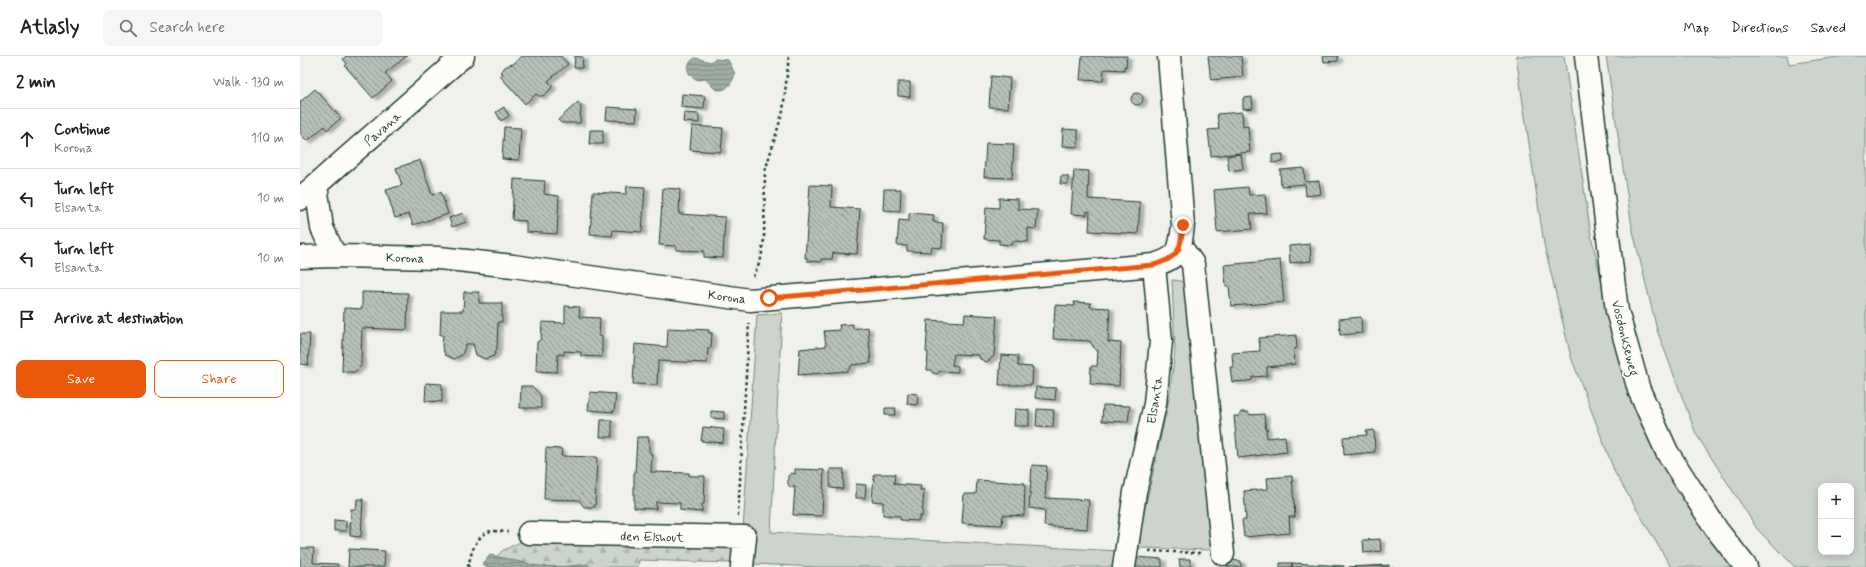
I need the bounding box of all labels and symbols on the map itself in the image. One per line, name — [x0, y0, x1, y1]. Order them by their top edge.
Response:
street label: Pavana — [361, 108, 405, 150]
route end — [1174, 216, 1192, 234]
street label: Korona — [386, 250, 425, 267]
street label: Korona — [707, 287, 747, 308]
route start — [760, 289, 778, 307]
street label: Vosdonkseweg — [1605, 298, 1642, 379]
street label: Elsanta — [1144, 375, 1167, 425]
street label: den Elshout — [620, 528, 684, 547]

